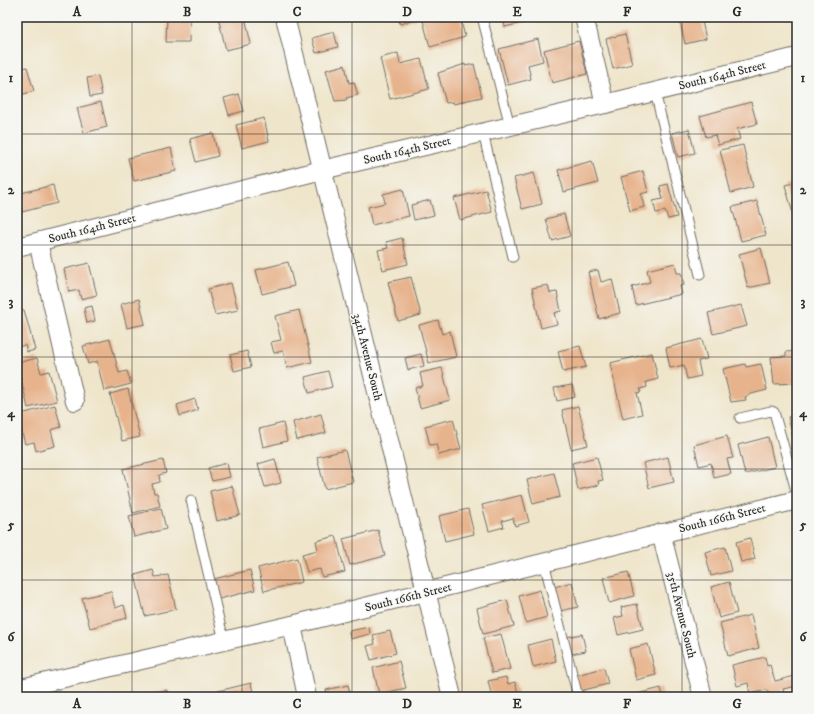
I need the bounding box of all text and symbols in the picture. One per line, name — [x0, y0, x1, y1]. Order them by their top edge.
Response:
text: A — [72, 4, 82, 20]
text: B — [183, 4, 191, 20]
text: C — [293, 4, 302, 20]
text: D — [402, 4, 412, 20]
text: E — [512, 4, 522, 20]
text: F — [623, 4, 632, 20]
text: G — [732, 4, 742, 20]
street label: South 164th Street — [677, 57, 767, 94]
text: 1 — [9, 70, 14, 86]
text: 1 — [801, 70, 806, 86]
street label: South 164th Street — [362, 133, 452, 168]
text: 2 — [8, 182, 15, 198]
text: 2 — [800, 182, 807, 198]
street label: South 164th Street — [47, 210, 137, 247]
text: 3 — [9, 294, 14, 310]
text: 3 — [801, 294, 806, 310]
street label: 34th Avenue South — [349, 312, 386, 403]
text: 4 — [6, 405, 15, 422]
text: 4 — [798, 405, 807, 422]
street label: South 166th Street — [677, 500, 767, 536]
text: 5 — [7, 517, 15, 533]
text: 5 — [799, 517, 807, 533]
street label: 35th Avenue South — [664, 570, 700, 660]
street label: South 166th Street — [363, 579, 453, 615]
text: 6 — [8, 629, 16, 645]
text: 6 — [800, 629, 808, 645]
text: A — [72, 696, 82, 712]
text: B — [183, 696, 191, 712]
text: C — [293, 696, 302, 712]
text: D — [402, 696, 412, 712]
text: E — [512, 696, 522, 712]
text: F — [623, 696, 632, 712]
text: G — [732, 696, 742, 712]

